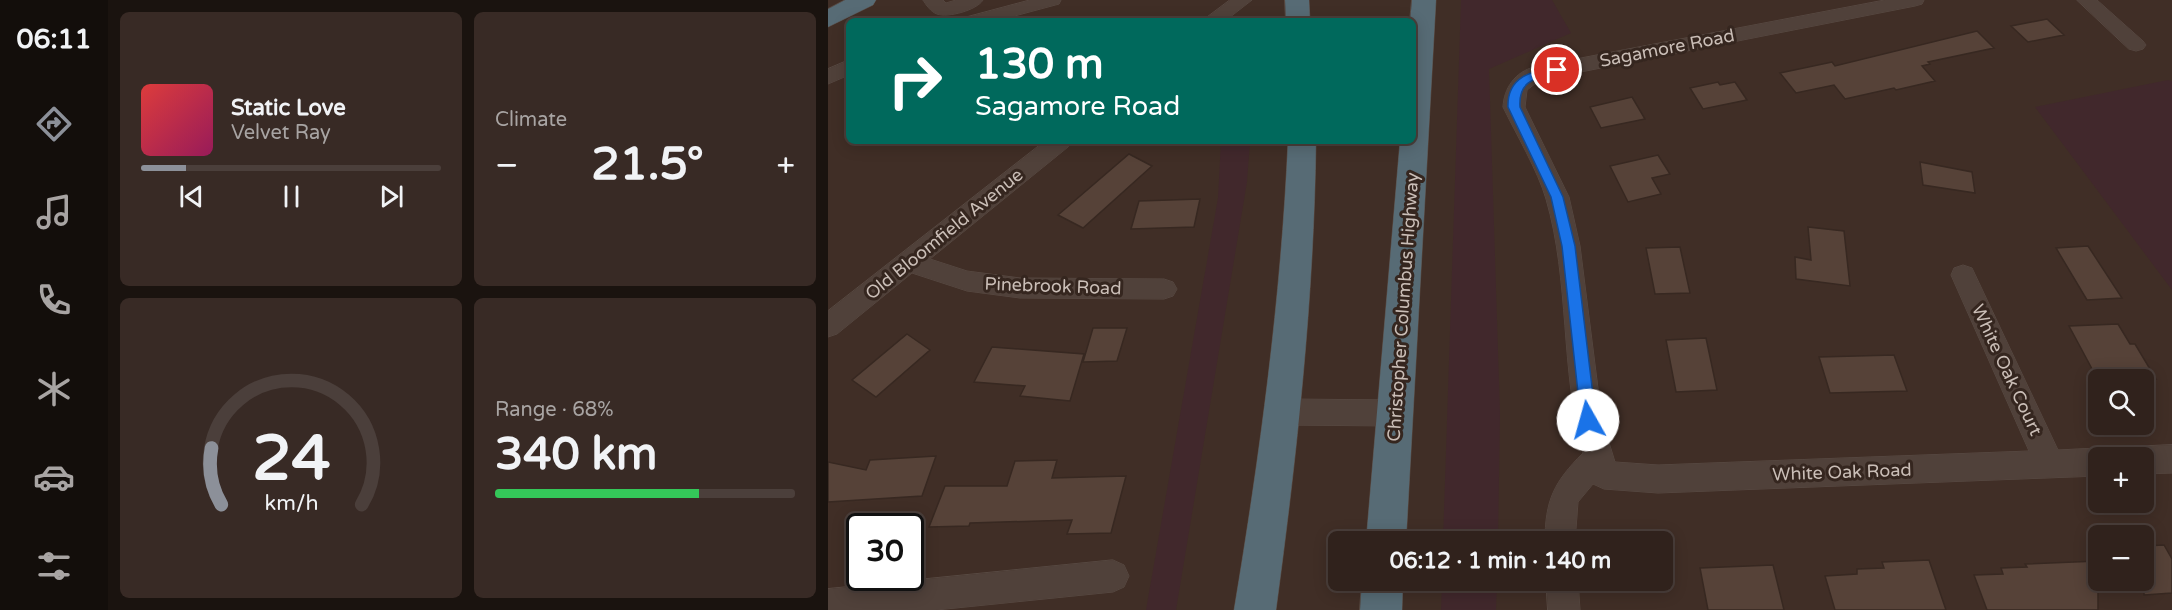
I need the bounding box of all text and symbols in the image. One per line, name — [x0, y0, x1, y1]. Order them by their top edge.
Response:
text: 06:11 — [17, 23, 91, 56]
street label: Sagamore Road — [1598, 24, 1736, 72]
text: 130 m — [975, 39, 1104, 90]
icon: right — [876, 42, 954, 120]
pin — [1531, 44, 1582, 95]
icon: arrive — [1540, 53, 1573, 86]
text: Sagamore Road — [975, 90, 1180, 123]
text: Static Love — [231, 95, 346, 121]
icon: directions — [33, 103, 75, 145]
text: Climate — [495, 108, 567, 132]
text: Velvet Ray — [231, 121, 331, 145]
text: 21.5° — [591, 138, 704, 192]
text: − — [495, 146, 519, 185]
text: + — [776, 146, 795, 185]
street label: Old Bloomfield Avenue — [861, 164, 1027, 304]
street label: Christopher Columbus Highway — [1383, 171, 1423, 442]
icon: previous — [175, 180, 208, 213]
icon: pause — [275, 180, 308, 213]
icon: next — [375, 180, 408, 213]
icon: music — [33, 191, 75, 233]
street label: Pinebrook Road — [984, 273, 1122, 299]
icon: phone — [33, 279, 75, 321]
street label: White Oak Court — [1967, 301, 2047, 439]
icon: climate — [33, 368, 75, 410]
map controls — [2088, 369, 2154, 591]
button: search — [2088, 369, 2154, 435]
position arrow — [1556, 388, 1620, 452]
text: Range · 68% — [495, 398, 614, 422]
text: 24 — [252, 422, 330, 497]
text: 340 km — [495, 428, 657, 482]
button: + — [2088, 447, 2154, 513]
icon: car — [33, 456, 75, 498]
street label: White Oak Road — [1772, 459, 1912, 485]
text: km/h — [264, 490, 318, 516]
speed limit sign: 30 — [846, 513, 924, 591]
button: − — [2088, 525, 2154, 591]
icon: filters — [33, 545, 75, 587]
text: 06:12 · 1 min · 140 m — [1390, 548, 1611, 574]

